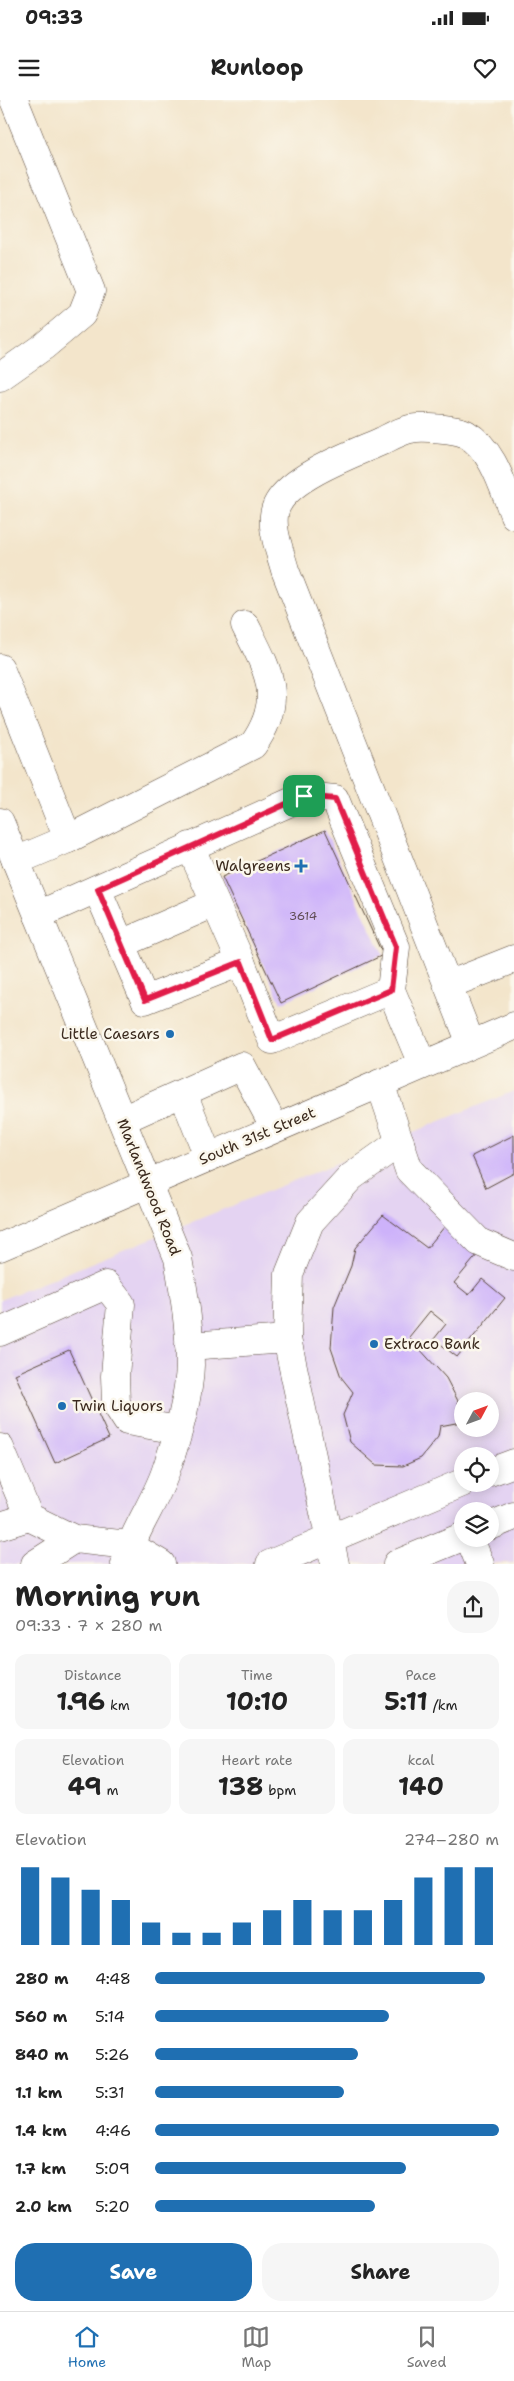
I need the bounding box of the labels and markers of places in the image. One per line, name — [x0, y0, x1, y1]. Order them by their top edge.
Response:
pin — [283, 775, 325, 817]
place label: Walgreens — [215, 856, 291, 876]
marker: Walgreens — [295, 860, 307, 872]
place label: Little Caesars — [61, 1024, 160, 1044]
marker: Little Caesars — [164, 1028, 176, 1040]
place label: Extraco Bank — [384, 1334, 480, 1354]
marker: Extraco Bank — [368, 1338, 380, 1350]
place label: Twin Liquors — [72, 1396, 163, 1416]
marker: Twin Liquors — [56, 1400, 68, 1412]

